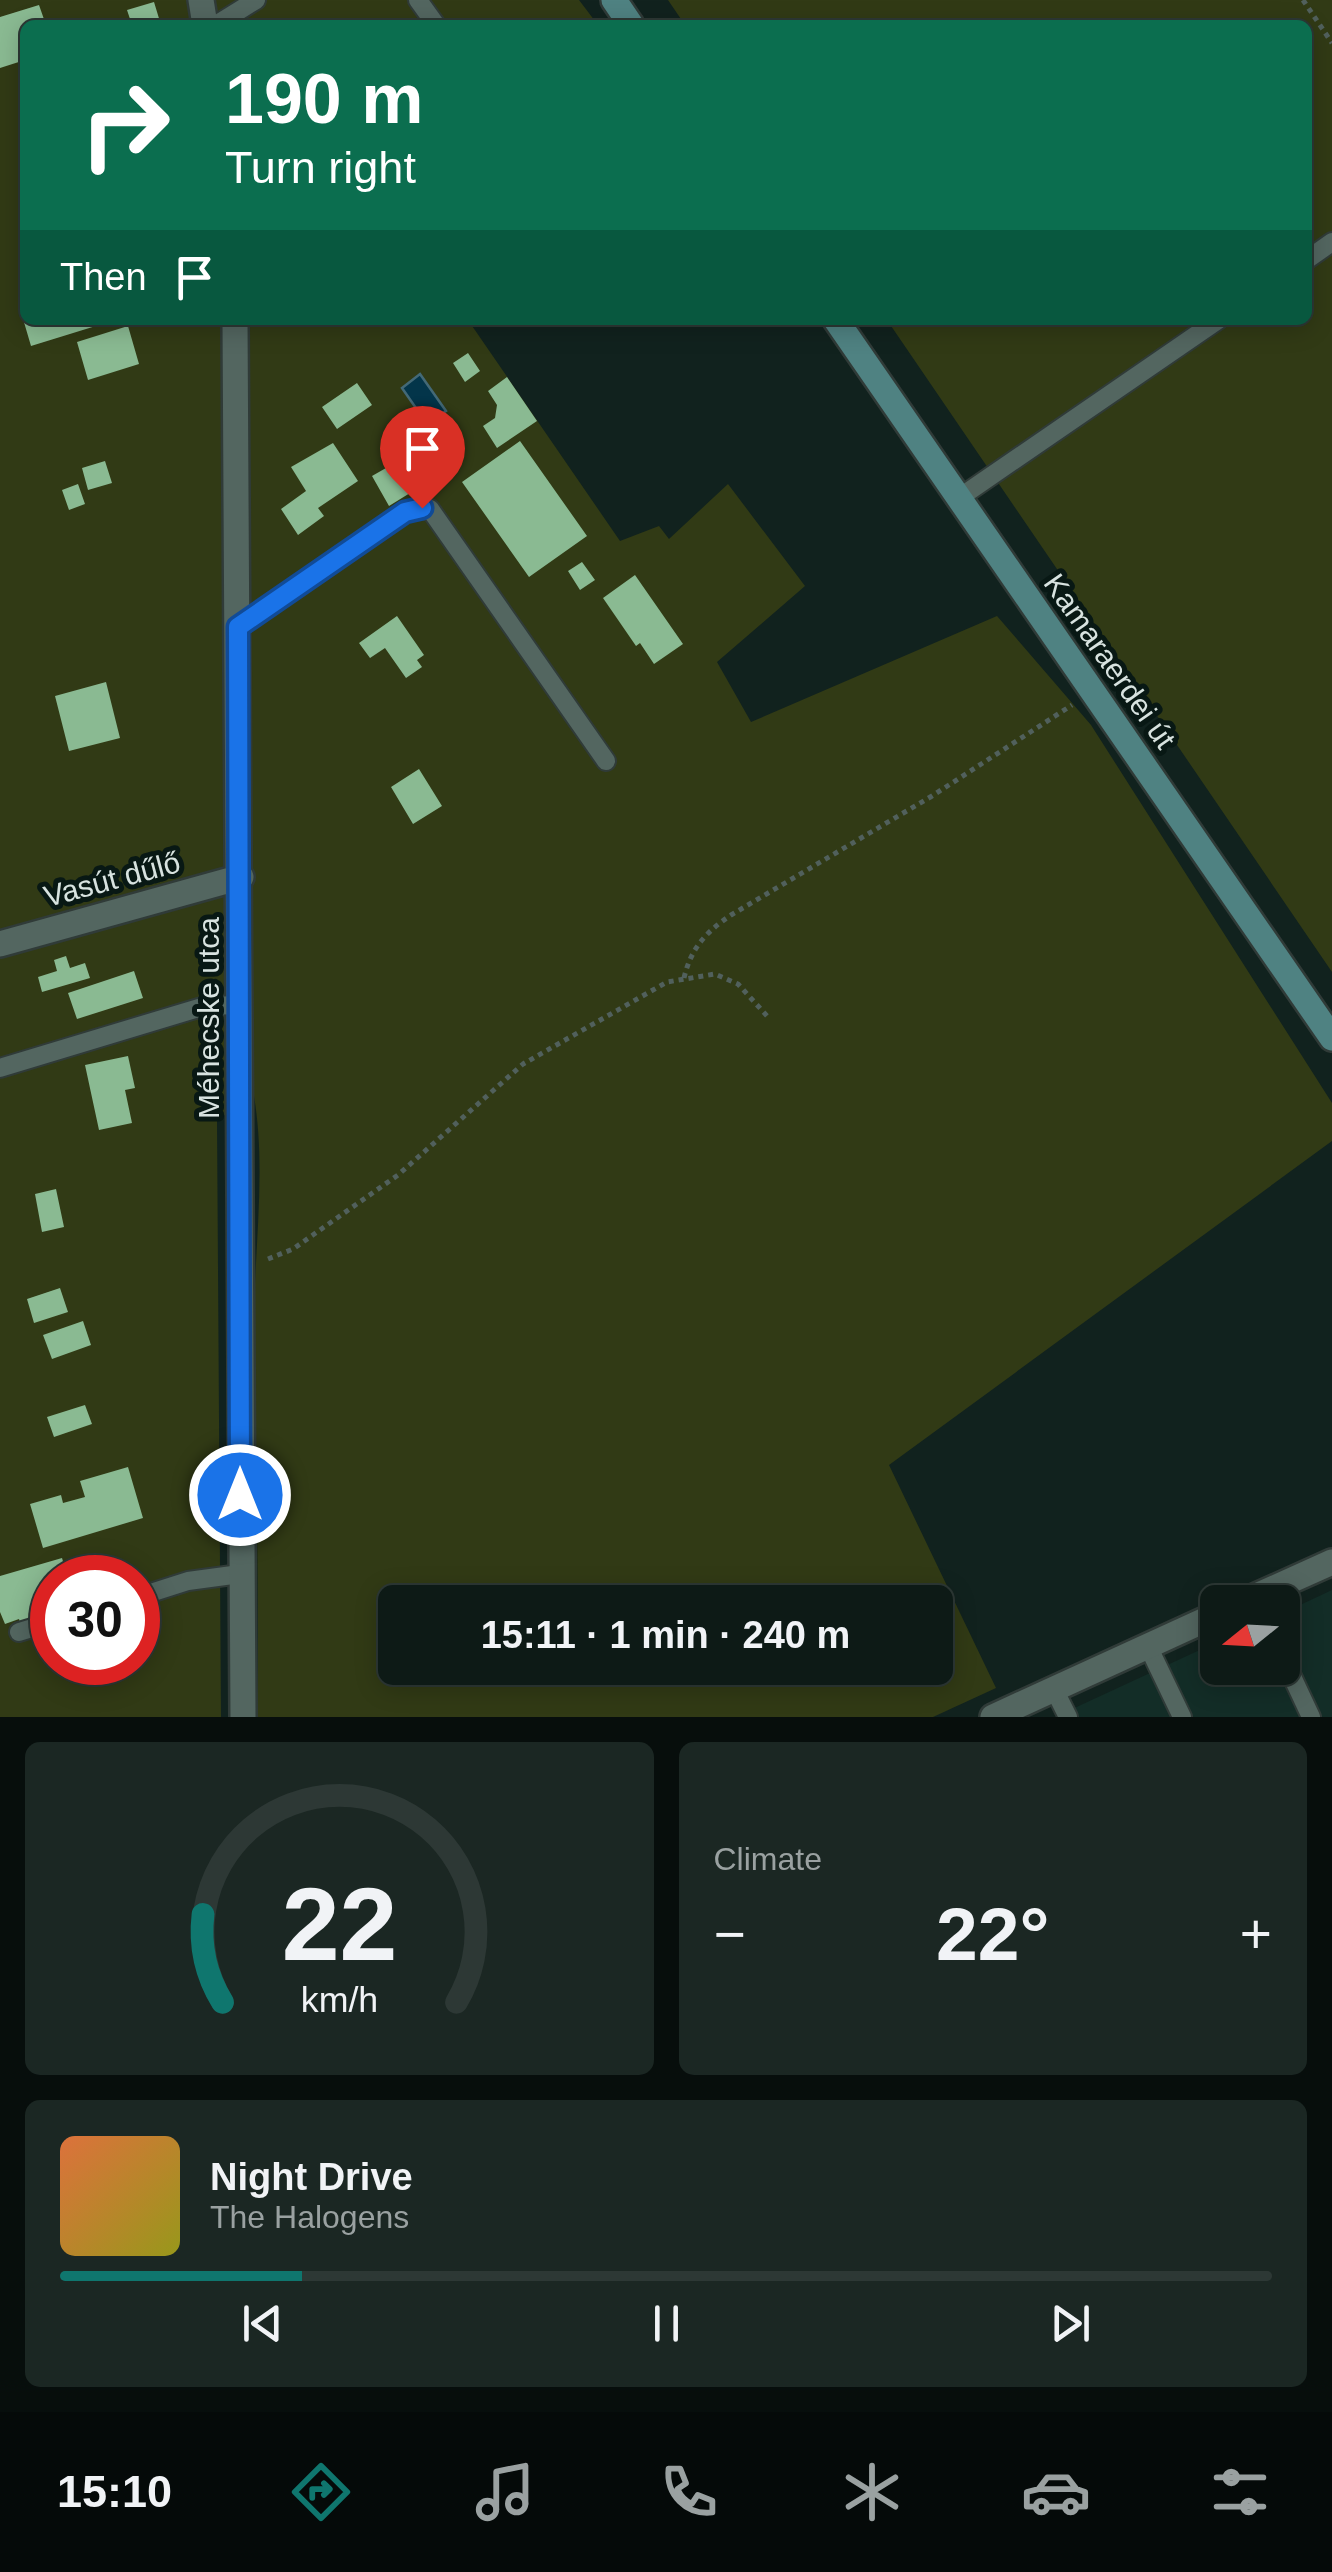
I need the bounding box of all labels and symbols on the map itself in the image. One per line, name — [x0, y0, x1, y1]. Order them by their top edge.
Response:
pin — [380, 406, 465, 509]
street label: Kamaraerdei út — [1038, 568, 1183, 755]
street label: Vasút dűlő — [40, 845, 184, 913]
street label: Méhecske utca — [192, 917, 225, 1119]
position arrow — [188, 1443, 292, 1547]
speed limit sign: 30 — [30, 1555, 160, 1685]
north arrow — [1200, 1585, 1300, 1685]

